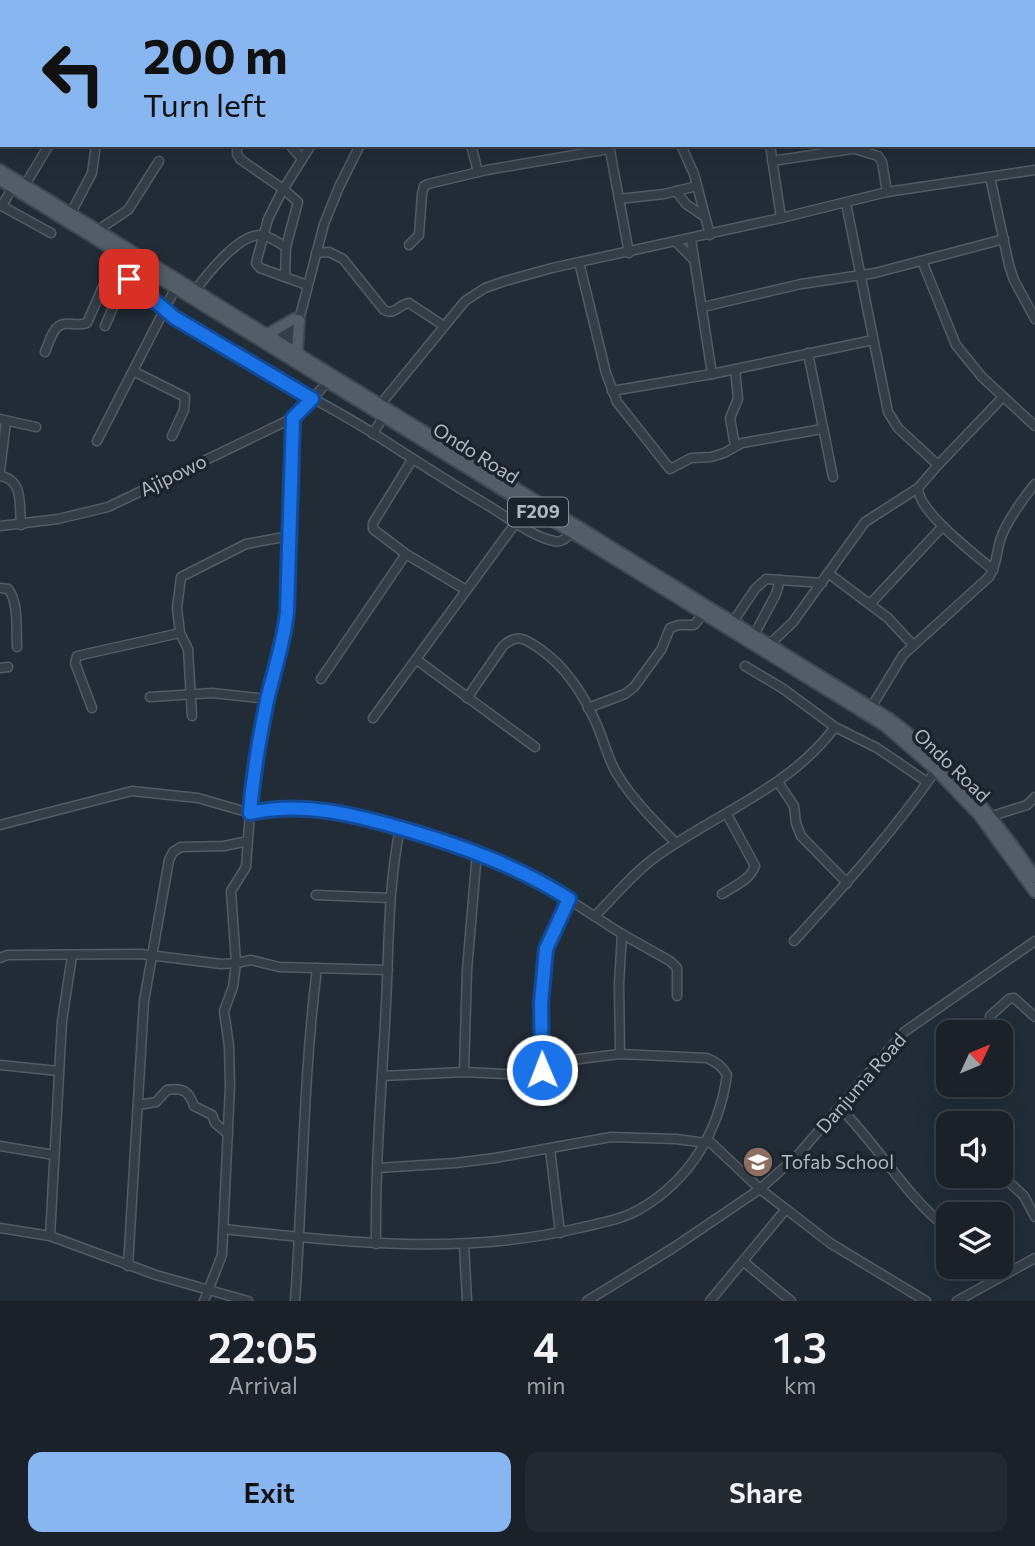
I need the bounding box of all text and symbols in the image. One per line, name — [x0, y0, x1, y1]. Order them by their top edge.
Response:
text: 200 m — [143, 24, 288, 84]
icon: left — [28, 28, 119, 119]
text: Turn left — [143, 84, 267, 124]
pin — [99, 249, 159, 309]
icon: arrive — [110, 260, 148, 298]
street label: Ondo Road — [429, 417, 523, 488]
street label: Ajipowo — [136, 449, 210, 501]
road number: F209 — [508, 498, 568, 526]
street label: Ondo Road — [910, 723, 995, 807]
north arrow — [936, 1020, 1013, 1097]
map controls — [936, 1020, 1013, 1279]
street label: Danjuma Road — [811, 1028, 910, 1137]
position arrow — [505, 1033, 579, 1107]
button: sound — [936, 1111, 1013, 1188]
school or university icon: Tofab School — [741, 1145, 775, 1179]
place label: Tofab School — [781, 1150, 894, 1173]
button: layers — [936, 1202, 1013, 1279]
text: 22:05 — [208, 1320, 318, 1372]
text: 4 — [533, 1320, 559, 1372]
text: 1.3 — [773, 1320, 827, 1372]
text: Arrival — [228, 1371, 298, 1399]
text: min — [526, 1371, 565, 1399]
text: km — [784, 1371, 816, 1399]
button: Exit — [28, 1452, 511, 1532]
button: Share — [525, 1452, 1007, 1532]

